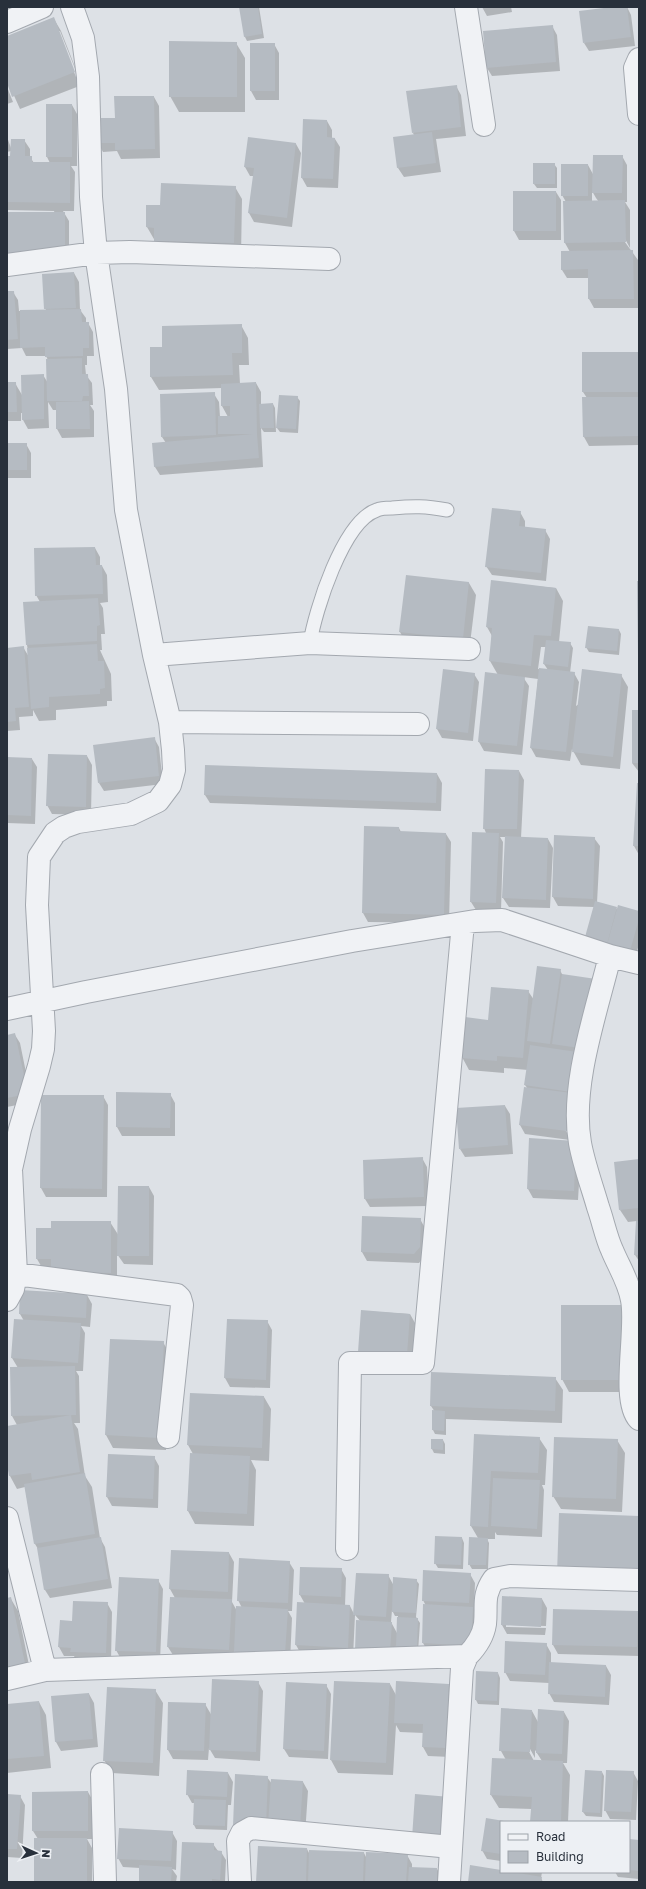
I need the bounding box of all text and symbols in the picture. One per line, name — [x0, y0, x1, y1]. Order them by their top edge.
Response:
legend — [500, 1821, 630, 1873]
text: Road — [536, 1829, 565, 1844]
north arrow — [16, 1833, 56, 1873]
text: N — [40, 1849, 53, 1858]
text: Building — [536, 1849, 584, 1864]

